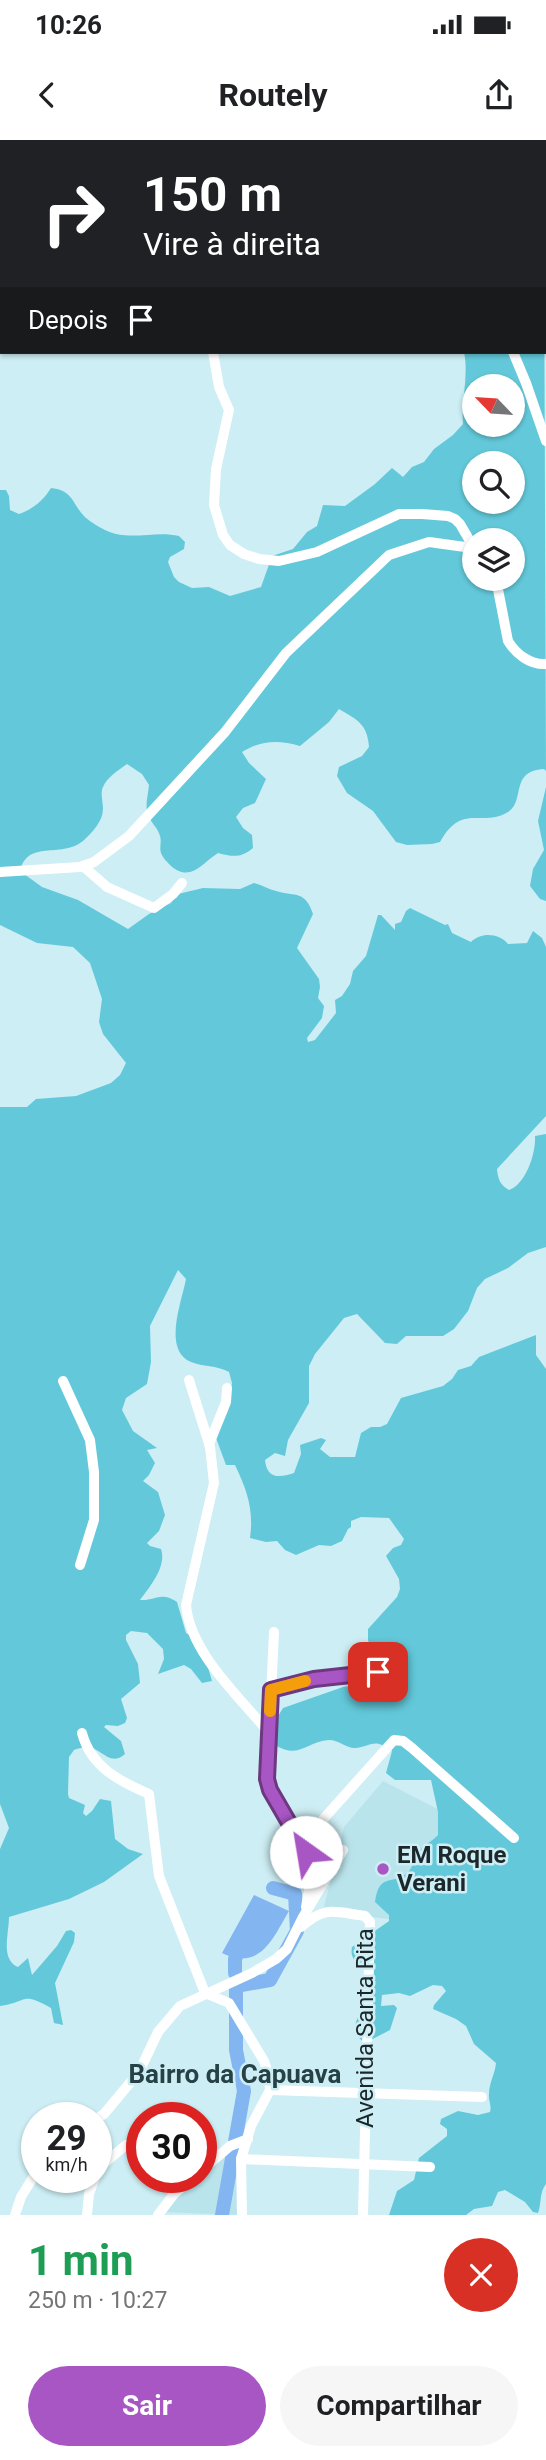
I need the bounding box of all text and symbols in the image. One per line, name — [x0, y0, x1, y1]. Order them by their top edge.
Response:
text: 10:26 — [35, 10, 102, 40]
icon: back — [28, 76, 66, 114]
text: Routely — [218, 76, 328, 114]
icon: share — [480, 76, 518, 114]
text: 150 m — [143, 166, 282, 223]
icon: right — [28, 168, 119, 259]
text: Vire à direita — [143, 225, 321, 263]
icon: arrive — [122, 301, 160, 339]
text: Depois — [28, 305, 108, 335]
north arrow — [462, 374, 525, 438]
map controls — [462, 374, 525, 591]
button: search — [462, 451, 525, 514]
button: layers — [462, 528, 525, 591]
pin — [348, 1642, 408, 1702]
icon: arrive — [359, 1653, 397, 1691]
position arrow — [269, 1815, 343, 1889]
place label: EM Roque Verani — [397, 1841, 506, 1897]
marker: EM Roque Verani — [375, 1861, 391, 1877]
street label: Avenida Santa Rita — [351, 1928, 379, 2128]
district label: Bairro da Capuava — [129, 2059, 342, 2089]
speed limit sign: 30 — [126, 2102, 217, 2193]
text: 29 — [46, 2118, 87, 2159]
text: km/h — [45, 2154, 88, 2175]
text: 1 min — [28, 2236, 134, 2285]
button: close — [444, 2238, 518, 2312]
text: 250 m · 10:27 — [28, 2287, 167, 2314]
button: Sair — [28, 2366, 266, 2446]
button: Compartilhar — [280, 2366, 518, 2446]

